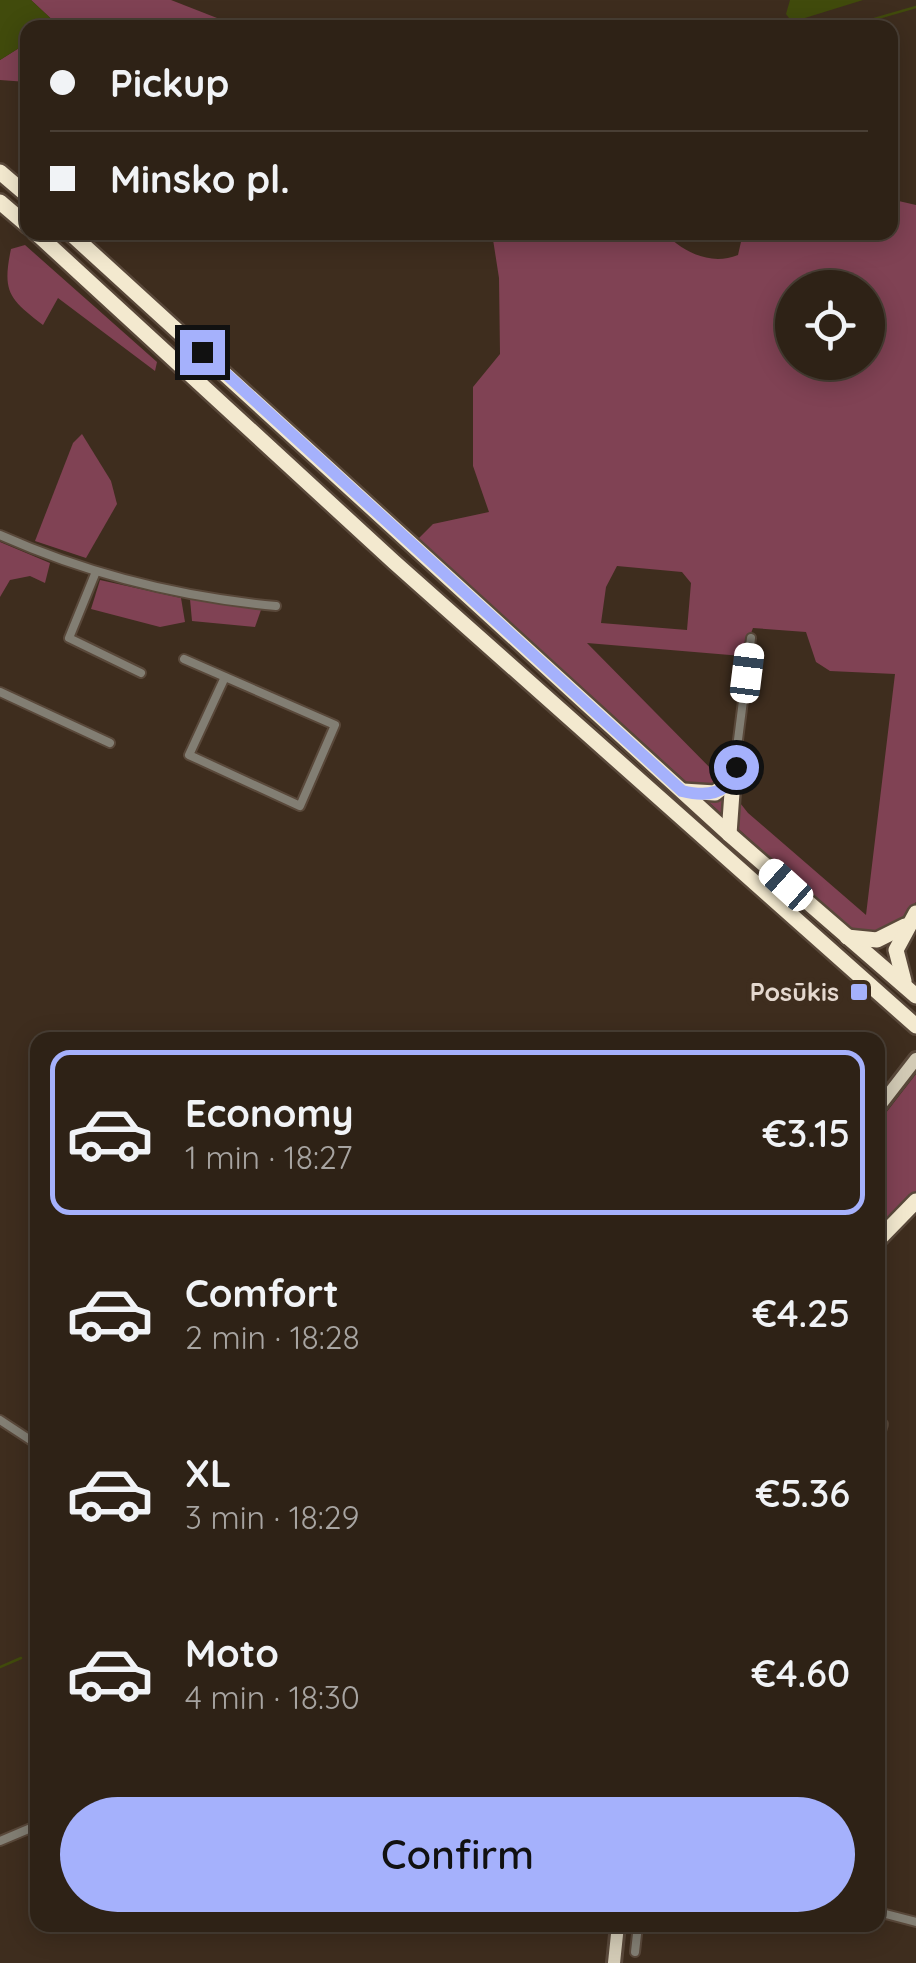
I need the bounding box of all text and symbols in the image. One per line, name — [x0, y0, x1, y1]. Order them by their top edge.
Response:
text: Pickup — [110, 59, 229, 107]
text: Minsko pl. — [110, 155, 290, 203]
map controls — [775, 270, 885, 380]
button: locate — [775, 270, 885, 380]
route end — [180, 330, 225, 375]
car — [728, 641, 766, 705]
route start — [714, 745, 759, 790]
car — [754, 854, 818, 916]
place label: Posūkis — [750, 976, 839, 1007]
marker: Posūkis — [848, 981, 870, 1003]
icon: car — [65, 1088, 155, 1178]
text: Economy — [185, 1089, 354, 1137]
text: €3.15 — [763, 1109, 850, 1157]
text: 1 min · 18:27 — [185, 1137, 352, 1177]
icon: car — [65, 1268, 155, 1358]
text: Comfort — [185, 1269, 339, 1317]
text: €4.25 — [752, 1289, 850, 1337]
text: 2 min · 18:28 — [185, 1317, 360, 1357]
icon: car — [65, 1448, 155, 1538]
text: XL — [185, 1449, 231, 1497]
text: €5.36 — [756, 1469, 850, 1517]
text: 3 min · 18:29 — [185, 1497, 359, 1537]
icon: car — [65, 1628, 155, 1718]
text: Moto — [185, 1629, 279, 1677]
text: €4.60 — [752, 1649, 850, 1697]
text: 4 min · 18:30 — [185, 1677, 360, 1717]
button: Confirm — [60, 1797, 855, 1912]

